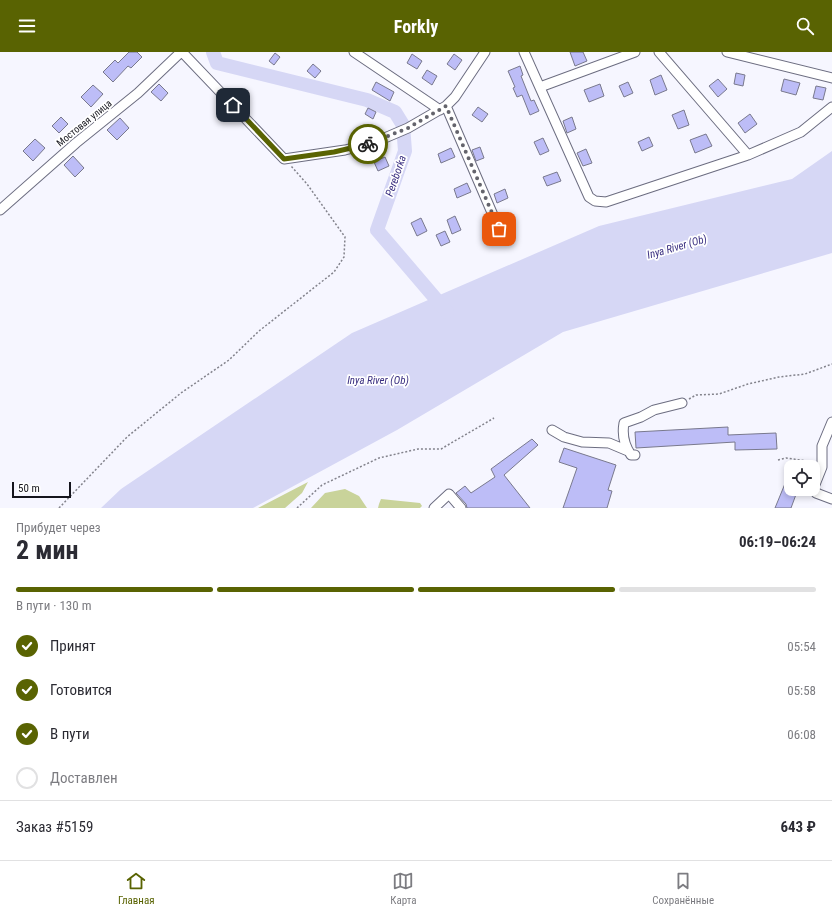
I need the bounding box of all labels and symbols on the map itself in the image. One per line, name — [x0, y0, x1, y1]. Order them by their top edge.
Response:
pin — [216, 88, 250, 122]
street label: Мостовая улица — [54, 97, 114, 148]
courier — [348, 124, 388, 164]
water label: Pereborka — [383, 154, 409, 198]
pin — [482, 212, 516, 246]
water label: Inya River (Ob) — [646, 232, 708, 262]
water label: Inya River (Ob) — [347, 374, 409, 387]
scale bar — [12, 480, 71, 499]

